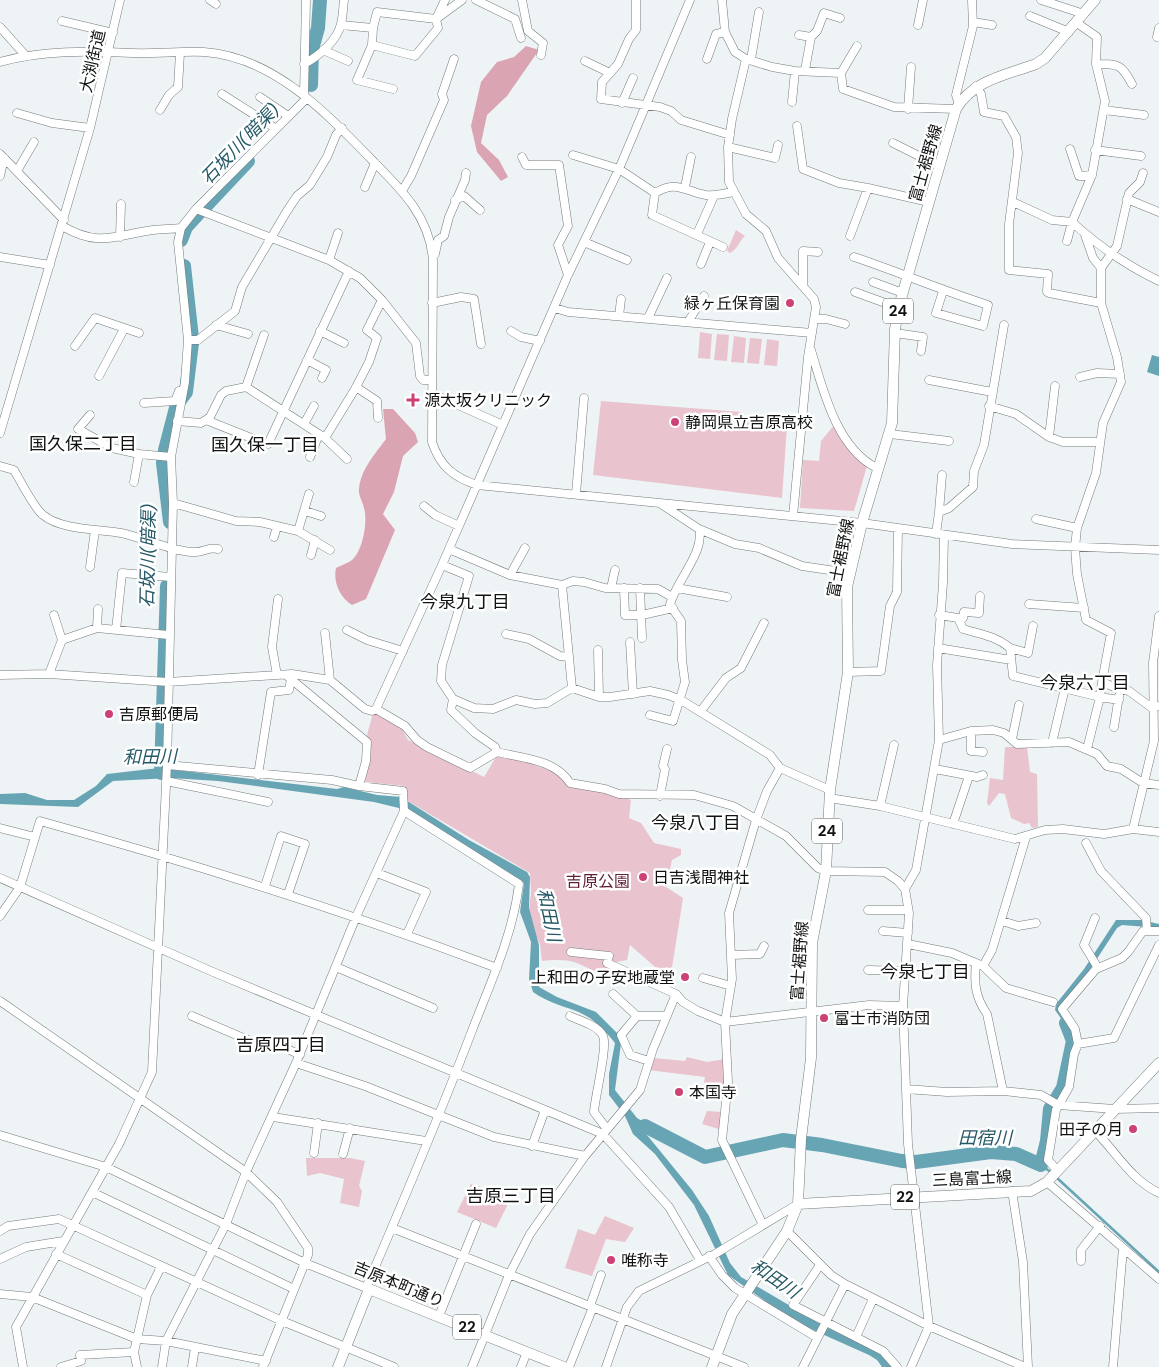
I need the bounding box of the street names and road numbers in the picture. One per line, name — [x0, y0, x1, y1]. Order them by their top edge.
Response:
street label: 大渕街道 — [75, 28, 110, 95]
street label: 富士裾野線 — [904, 122, 947, 204]
road number: 24 — [883, 298, 913, 324]
street label: 富士裾野線 — [823, 517, 858, 599]
road number: 24 — [812, 818, 842, 844]
street label: 富士裾野線 — [786, 920, 813, 1002]
street label: 三島富士線 — [932, 1166, 1013, 1191]
road number: 22 — [891, 1184, 919, 1210]
street label: 吉原本町通り — [350, 1257, 447, 1312]
road number: 22 — [453, 1314, 481, 1340]

